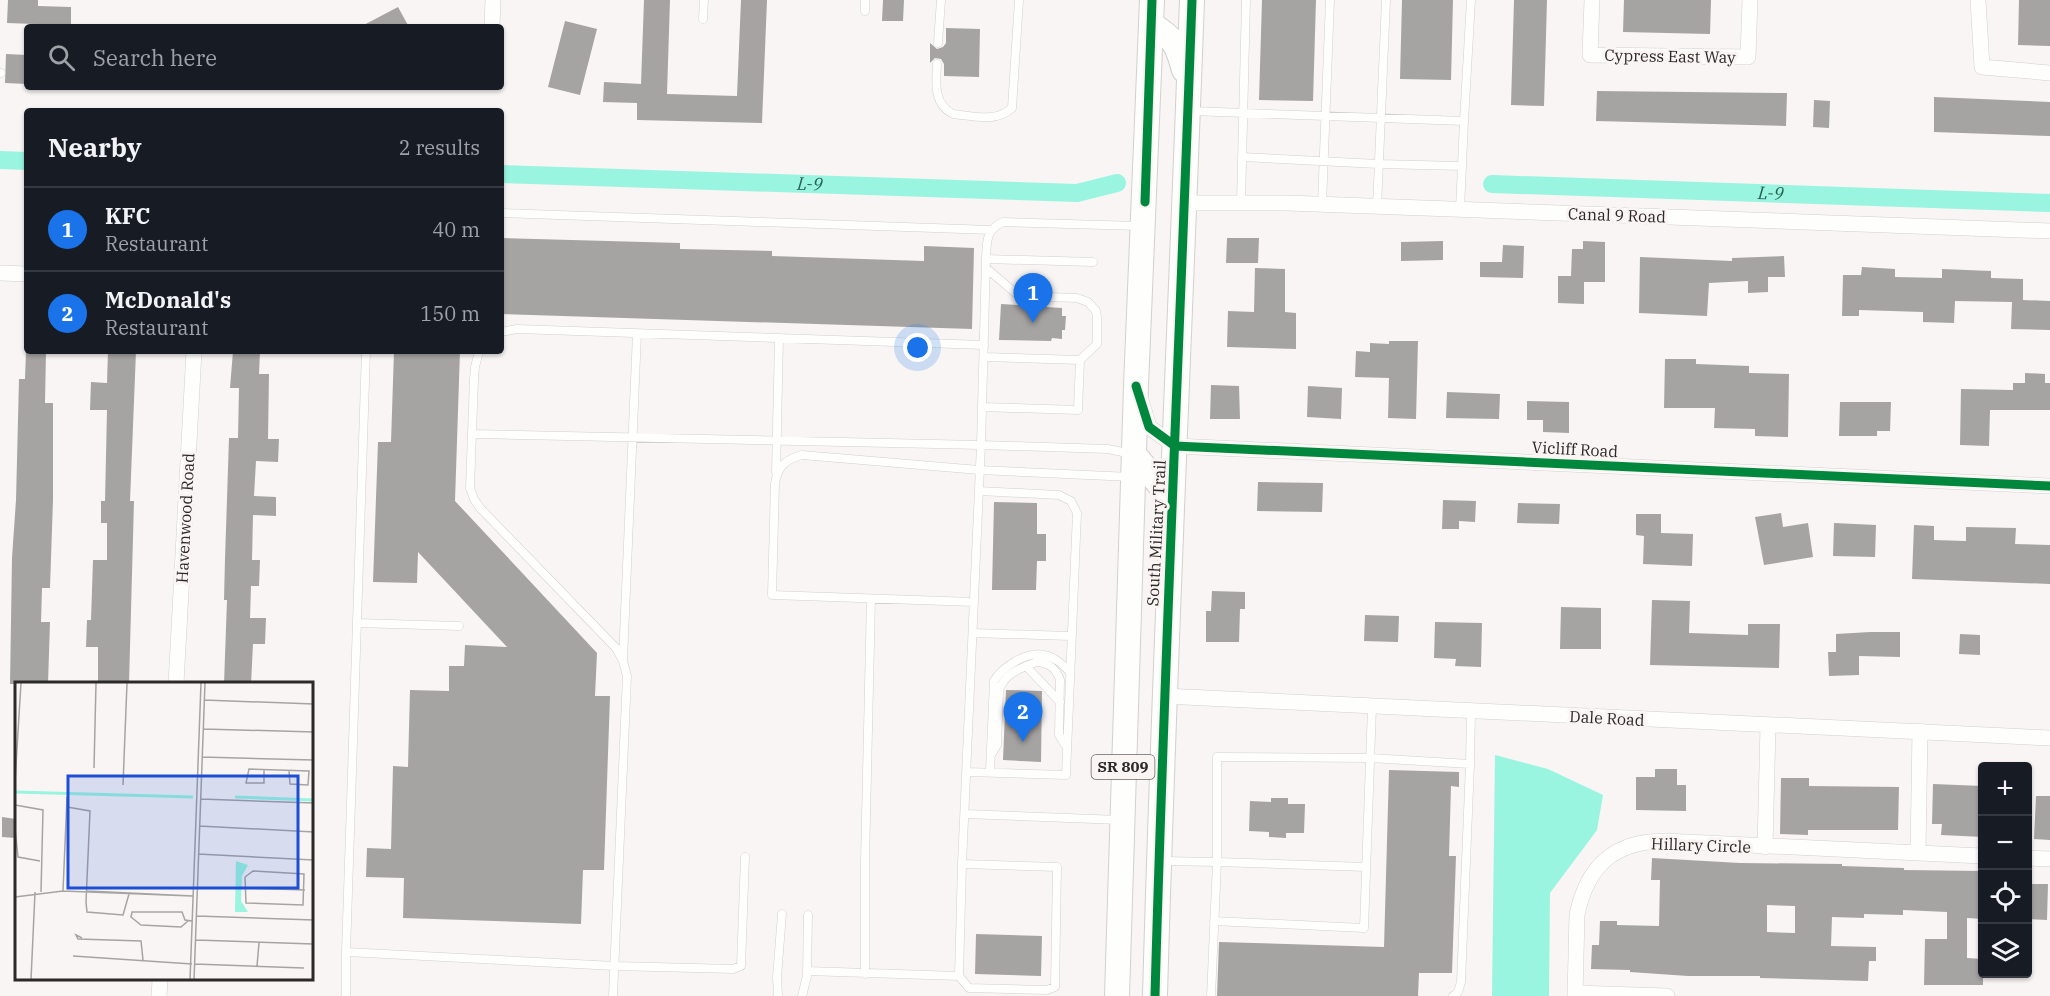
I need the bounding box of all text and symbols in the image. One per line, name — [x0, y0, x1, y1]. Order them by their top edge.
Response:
search box — [24, 24, 504, 90]
icon: search — [45, 41, 78, 74]
text: Search here — [93, 43, 217, 72]
street label: Cypress East Way — [1604, 45, 1736, 67]
text: Nearby — [48, 130, 142, 164]
text: 2 results — [399, 134, 480, 161]
water label: L-9 — [796, 172, 823, 196]
water label: L-9 — [1757, 181, 1784, 205]
text: KFC — [105, 201, 150, 230]
street label: Canal 9 Road — [1568, 203, 1667, 227]
text: 1 — [62, 216, 74, 243]
text: 40 m — [432, 216, 480, 243]
text: Restaurant — [105, 230, 208, 257]
pin: 1 — [1014, 274, 1052, 323]
text: McDonald's — [105, 285, 231, 314]
text: 2 — [62, 300, 74, 327]
text: 150 m — [420, 300, 480, 327]
text: Restaurant — [105, 314, 208, 341]
your location — [903, 333, 932, 362]
street label: Vicliff Road — [1531, 437, 1619, 461]
street label: Havenwood Road — [172, 452, 198, 584]
street label: South Military Trail — [1142, 459, 1170, 607]
inset map — [15, 682, 314, 981]
pin: 2 — [1004, 692, 1042, 742]
street label: Dale Road — [1569, 706, 1645, 730]
road number: SR 809 — [1092, 755, 1154, 779]
map controls — [1978, 762, 2032, 978]
button: + — [1978, 762, 2032, 816]
button: − — [1978, 816, 2032, 870]
street label: Hillary Circle — [1651, 833, 1751, 857]
button: locate — [1978, 870, 2032, 924]
button: layers — [1978, 924, 2032, 978]

